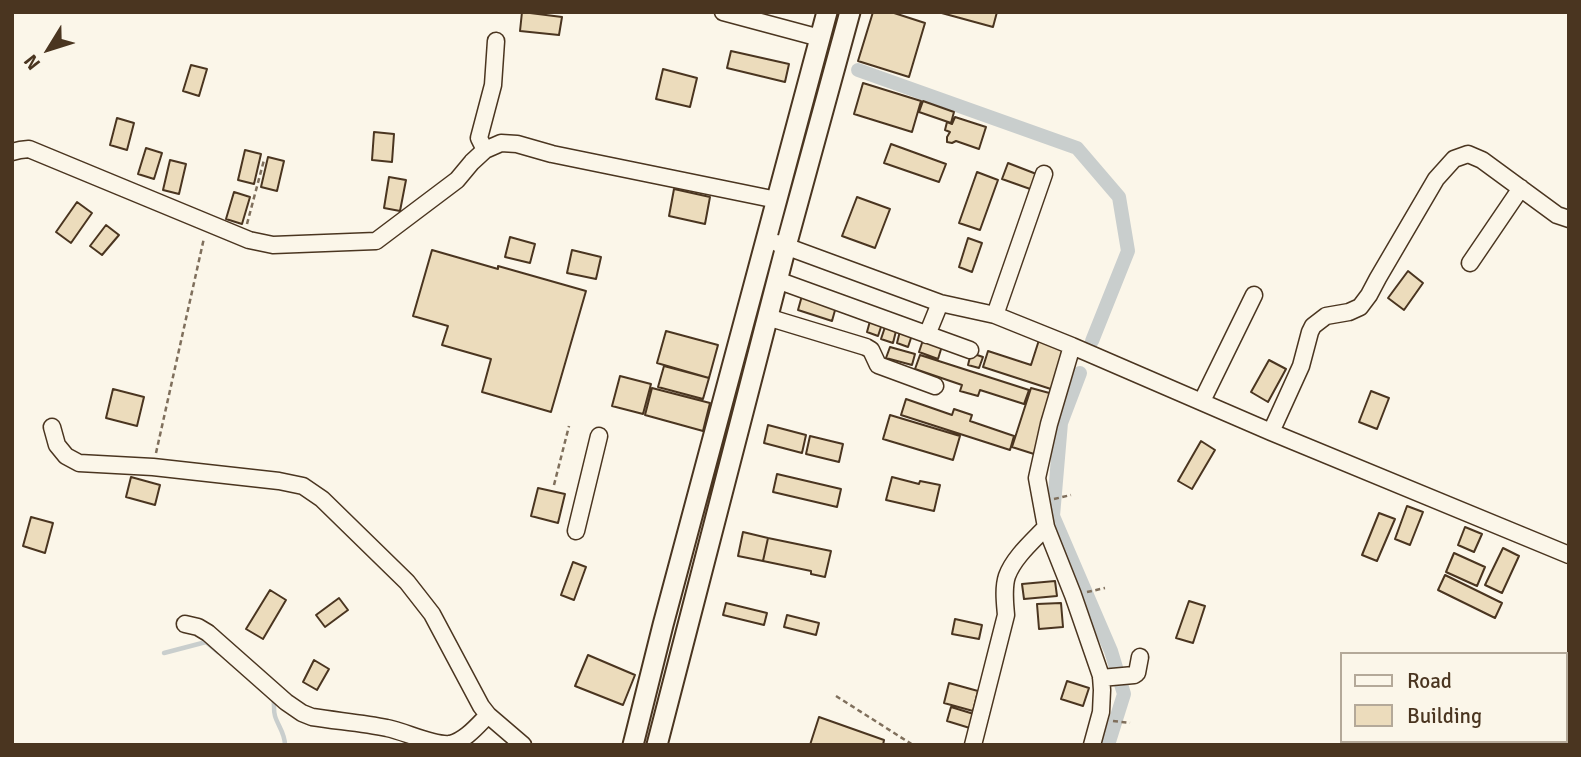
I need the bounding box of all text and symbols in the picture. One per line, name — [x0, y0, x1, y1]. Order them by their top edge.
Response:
north arrow — [14, 14, 84, 84]
text: N — [19, 49, 46, 75]
legend — [1340, 652, 1567, 743]
text: Road — [1407, 668, 1452, 694]
text: Building — [1407, 703, 1482, 729]

